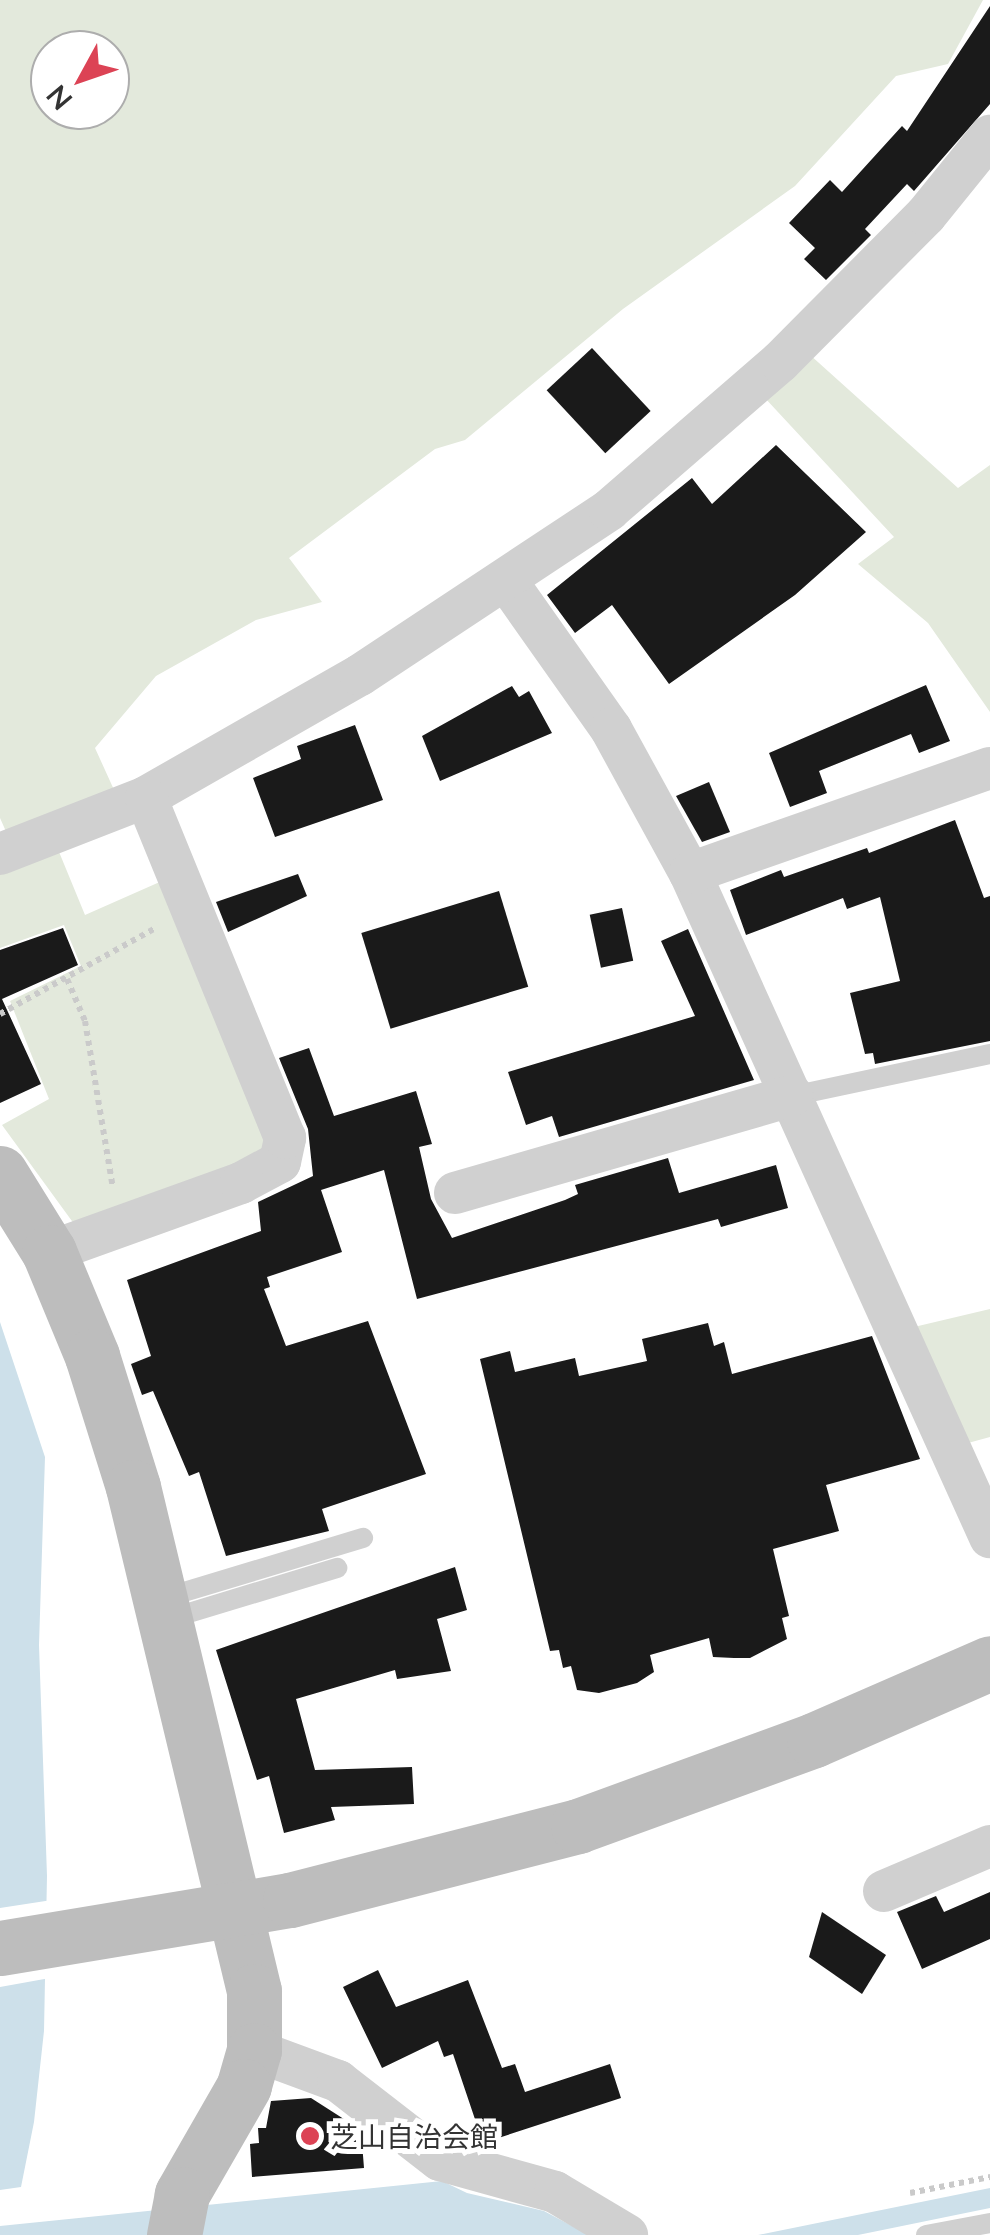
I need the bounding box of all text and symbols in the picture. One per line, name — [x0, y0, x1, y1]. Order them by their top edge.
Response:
north arrow — [30, 30, 130, 130]
text: N — [39, 79, 79, 117]
place label: 芝山自治会館 — [330, 2119, 498, 2153]
marker: 芝山自治会館 — [299, 2125, 321, 2147]

